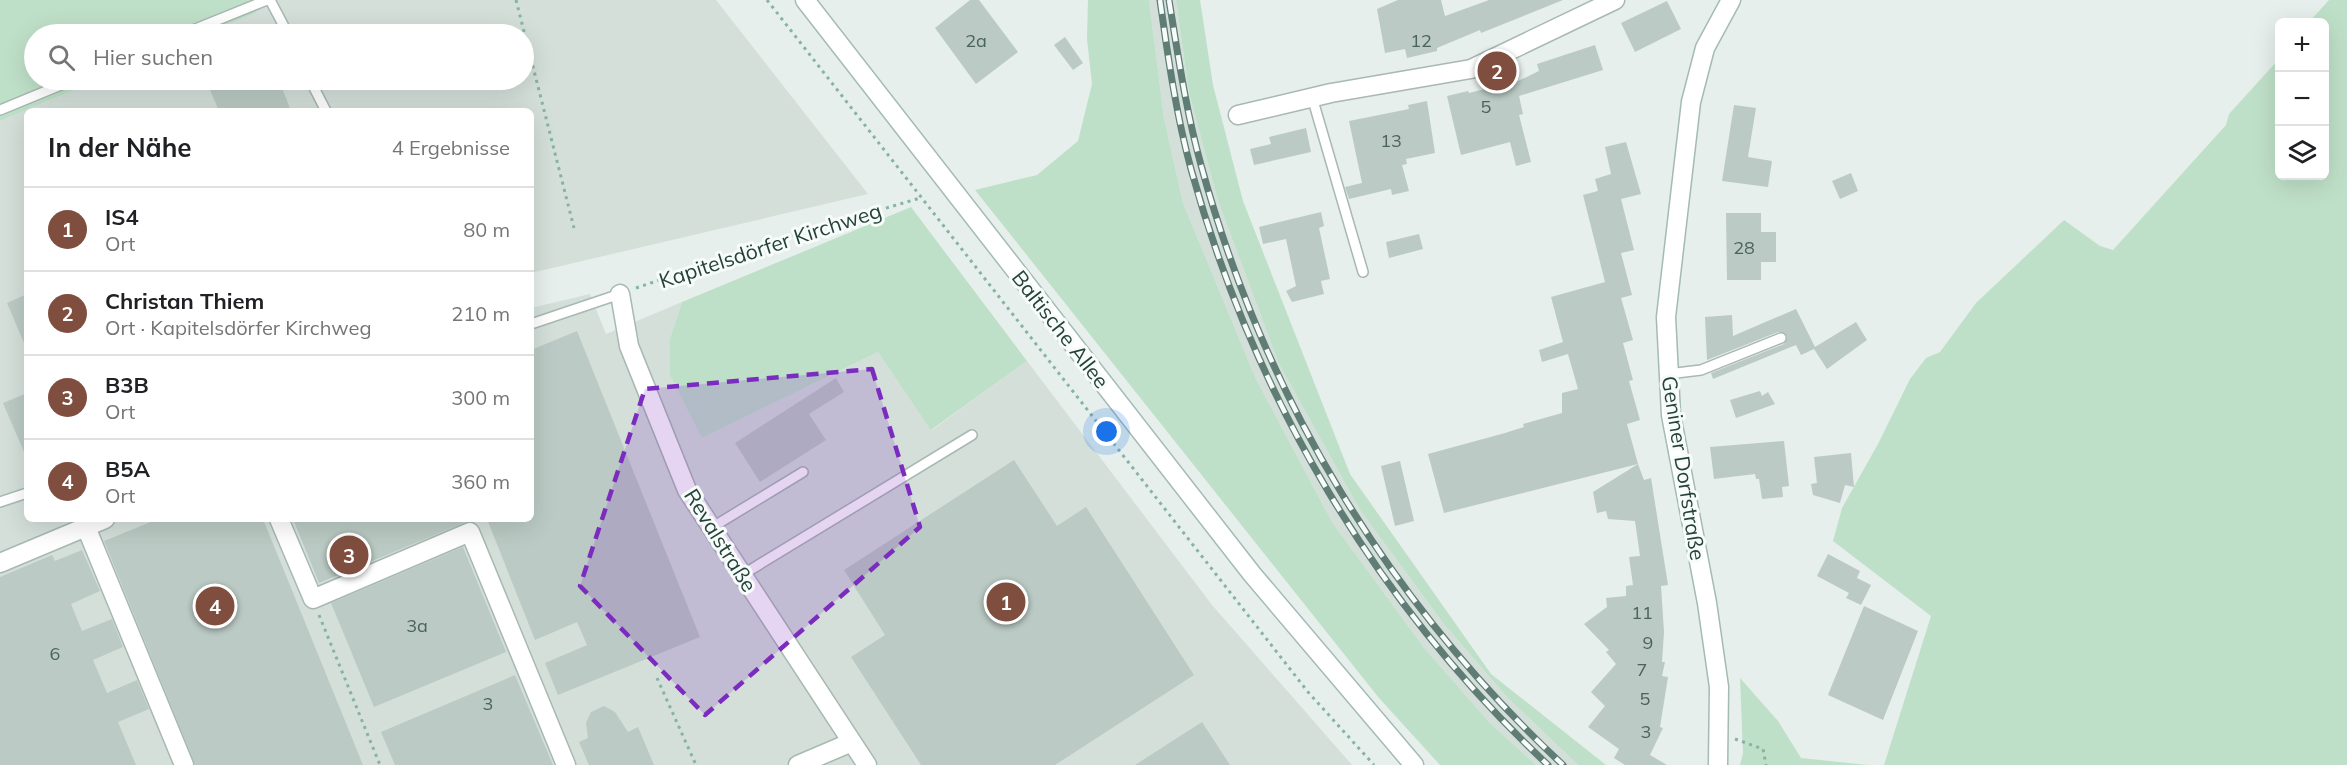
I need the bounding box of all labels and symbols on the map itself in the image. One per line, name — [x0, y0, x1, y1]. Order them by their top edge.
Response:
house number: 2a — [965, 29, 987, 52]
house number: 12 — [1410, 29, 1432, 52]
pin: 2 — [1478, 48, 1516, 94]
house number: 5 — [1481, 95, 1492, 118]
house number: 13 — [1380, 129, 1402, 152]
street label: Kapitelsdörfer Kirchweg — [656, 197, 884, 293]
house number: 28 — [1733, 236, 1755, 259]
street label: Baltische Allee — [1007, 265, 1115, 393]
street label: Geniner Dorfstraße — [1657, 374, 1711, 562]
your location — [1092, 417, 1121, 446]
street label: Revalstraße — [679, 484, 763, 596]
pin: 3 — [330, 532, 368, 578]
pin: 1 — [986, 580, 1026, 624]
pin: 4 — [196, 584, 234, 628]
house number: 11 — [1631, 601, 1653, 624]
house number: 3a — [406, 614, 428, 637]
house number: 9 — [1643, 631, 1653, 654]
house number: 6 — [50, 642, 60, 665]
house number: 7 — [1637, 658, 1647, 681]
house number: 5 — [1640, 687, 1651, 710]
house number: 3 — [483, 692, 493, 715]
house number: 3 — [1641, 720, 1651, 743]

